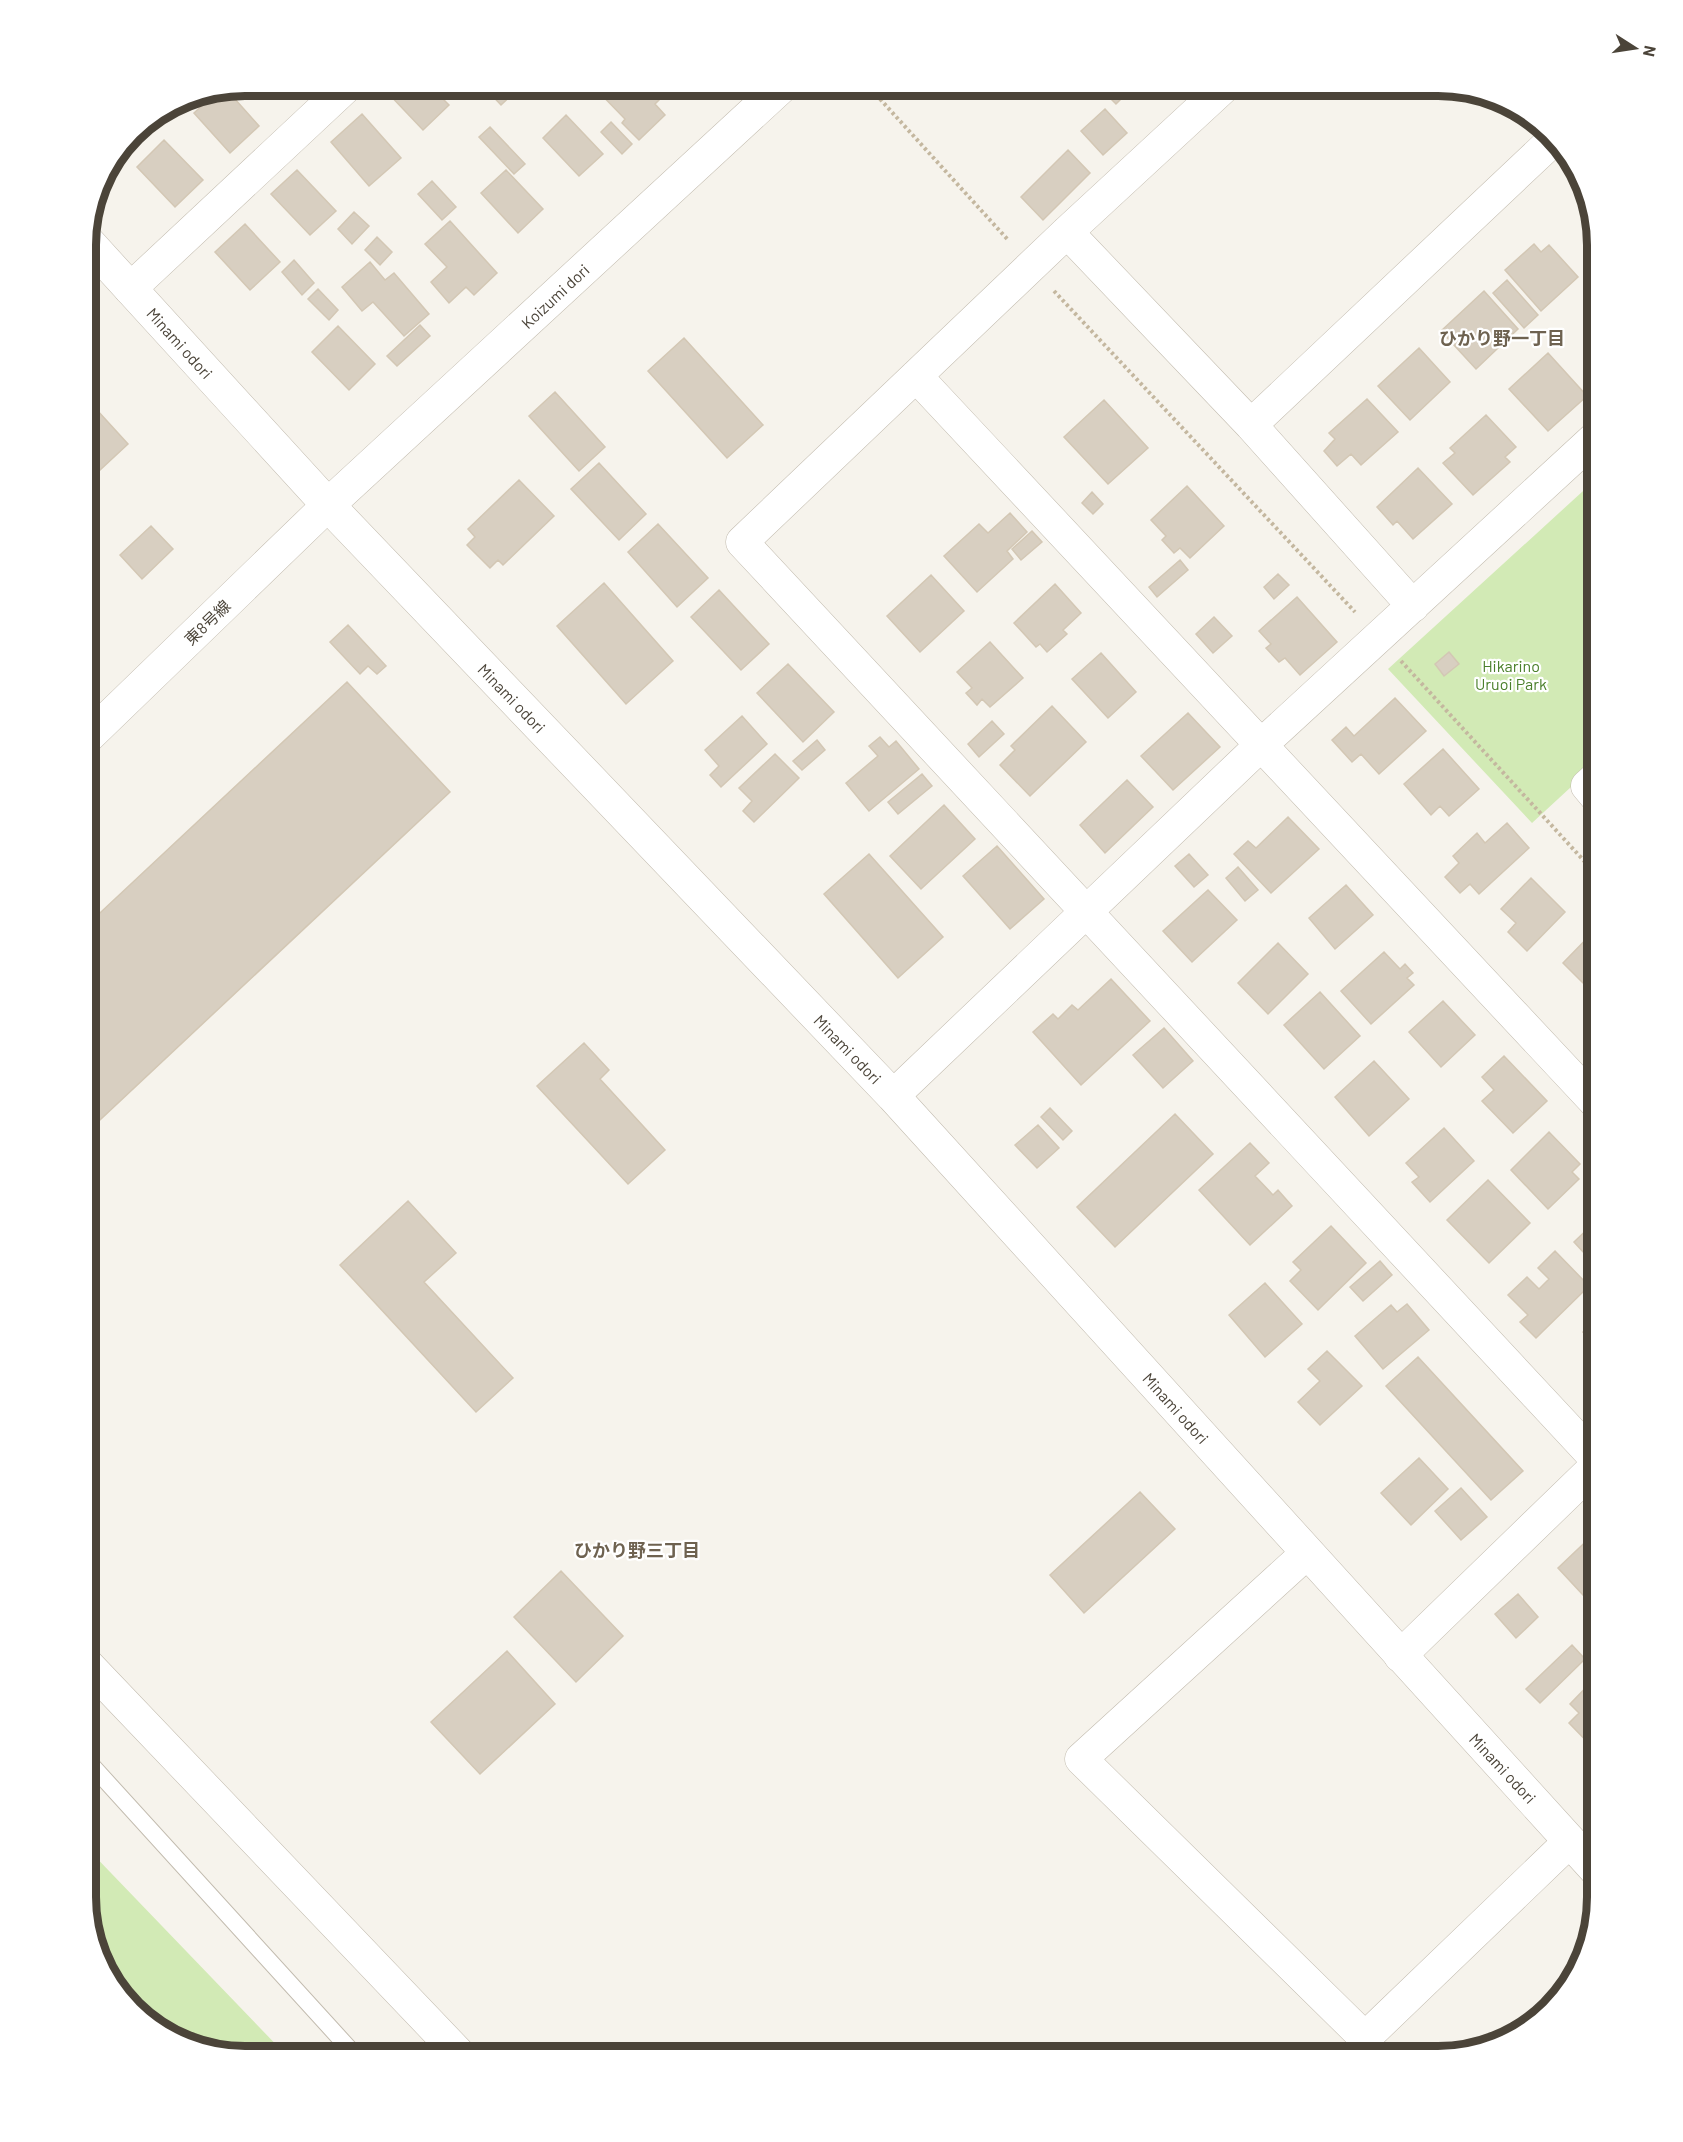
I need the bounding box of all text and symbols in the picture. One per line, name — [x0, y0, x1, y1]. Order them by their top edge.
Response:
north arrow — [1605, 18, 1665, 78]
text: N — [1640, 44, 1661, 58]
street label: Koizumi dori — [517, 260, 593, 332]
street label: Minami odori — [143, 304, 217, 382]
district label: ひかり野一丁目 — [1439, 327, 1565, 349]
street label: 東8号線 — [180, 596, 234, 648]
park label: Hikarino Uruoi Park — [1475, 656, 1547, 693]
street label: Minami odori — [474, 659, 550, 737]
street label: Minami odori — [810, 1010, 886, 1088]
street label: Minami odori — [1139, 1369, 1213, 1447]
district label: ひかり野三丁目 — [574, 1539, 700, 1561]
street label: Minami odori — [1466, 1729, 1540, 1807]

